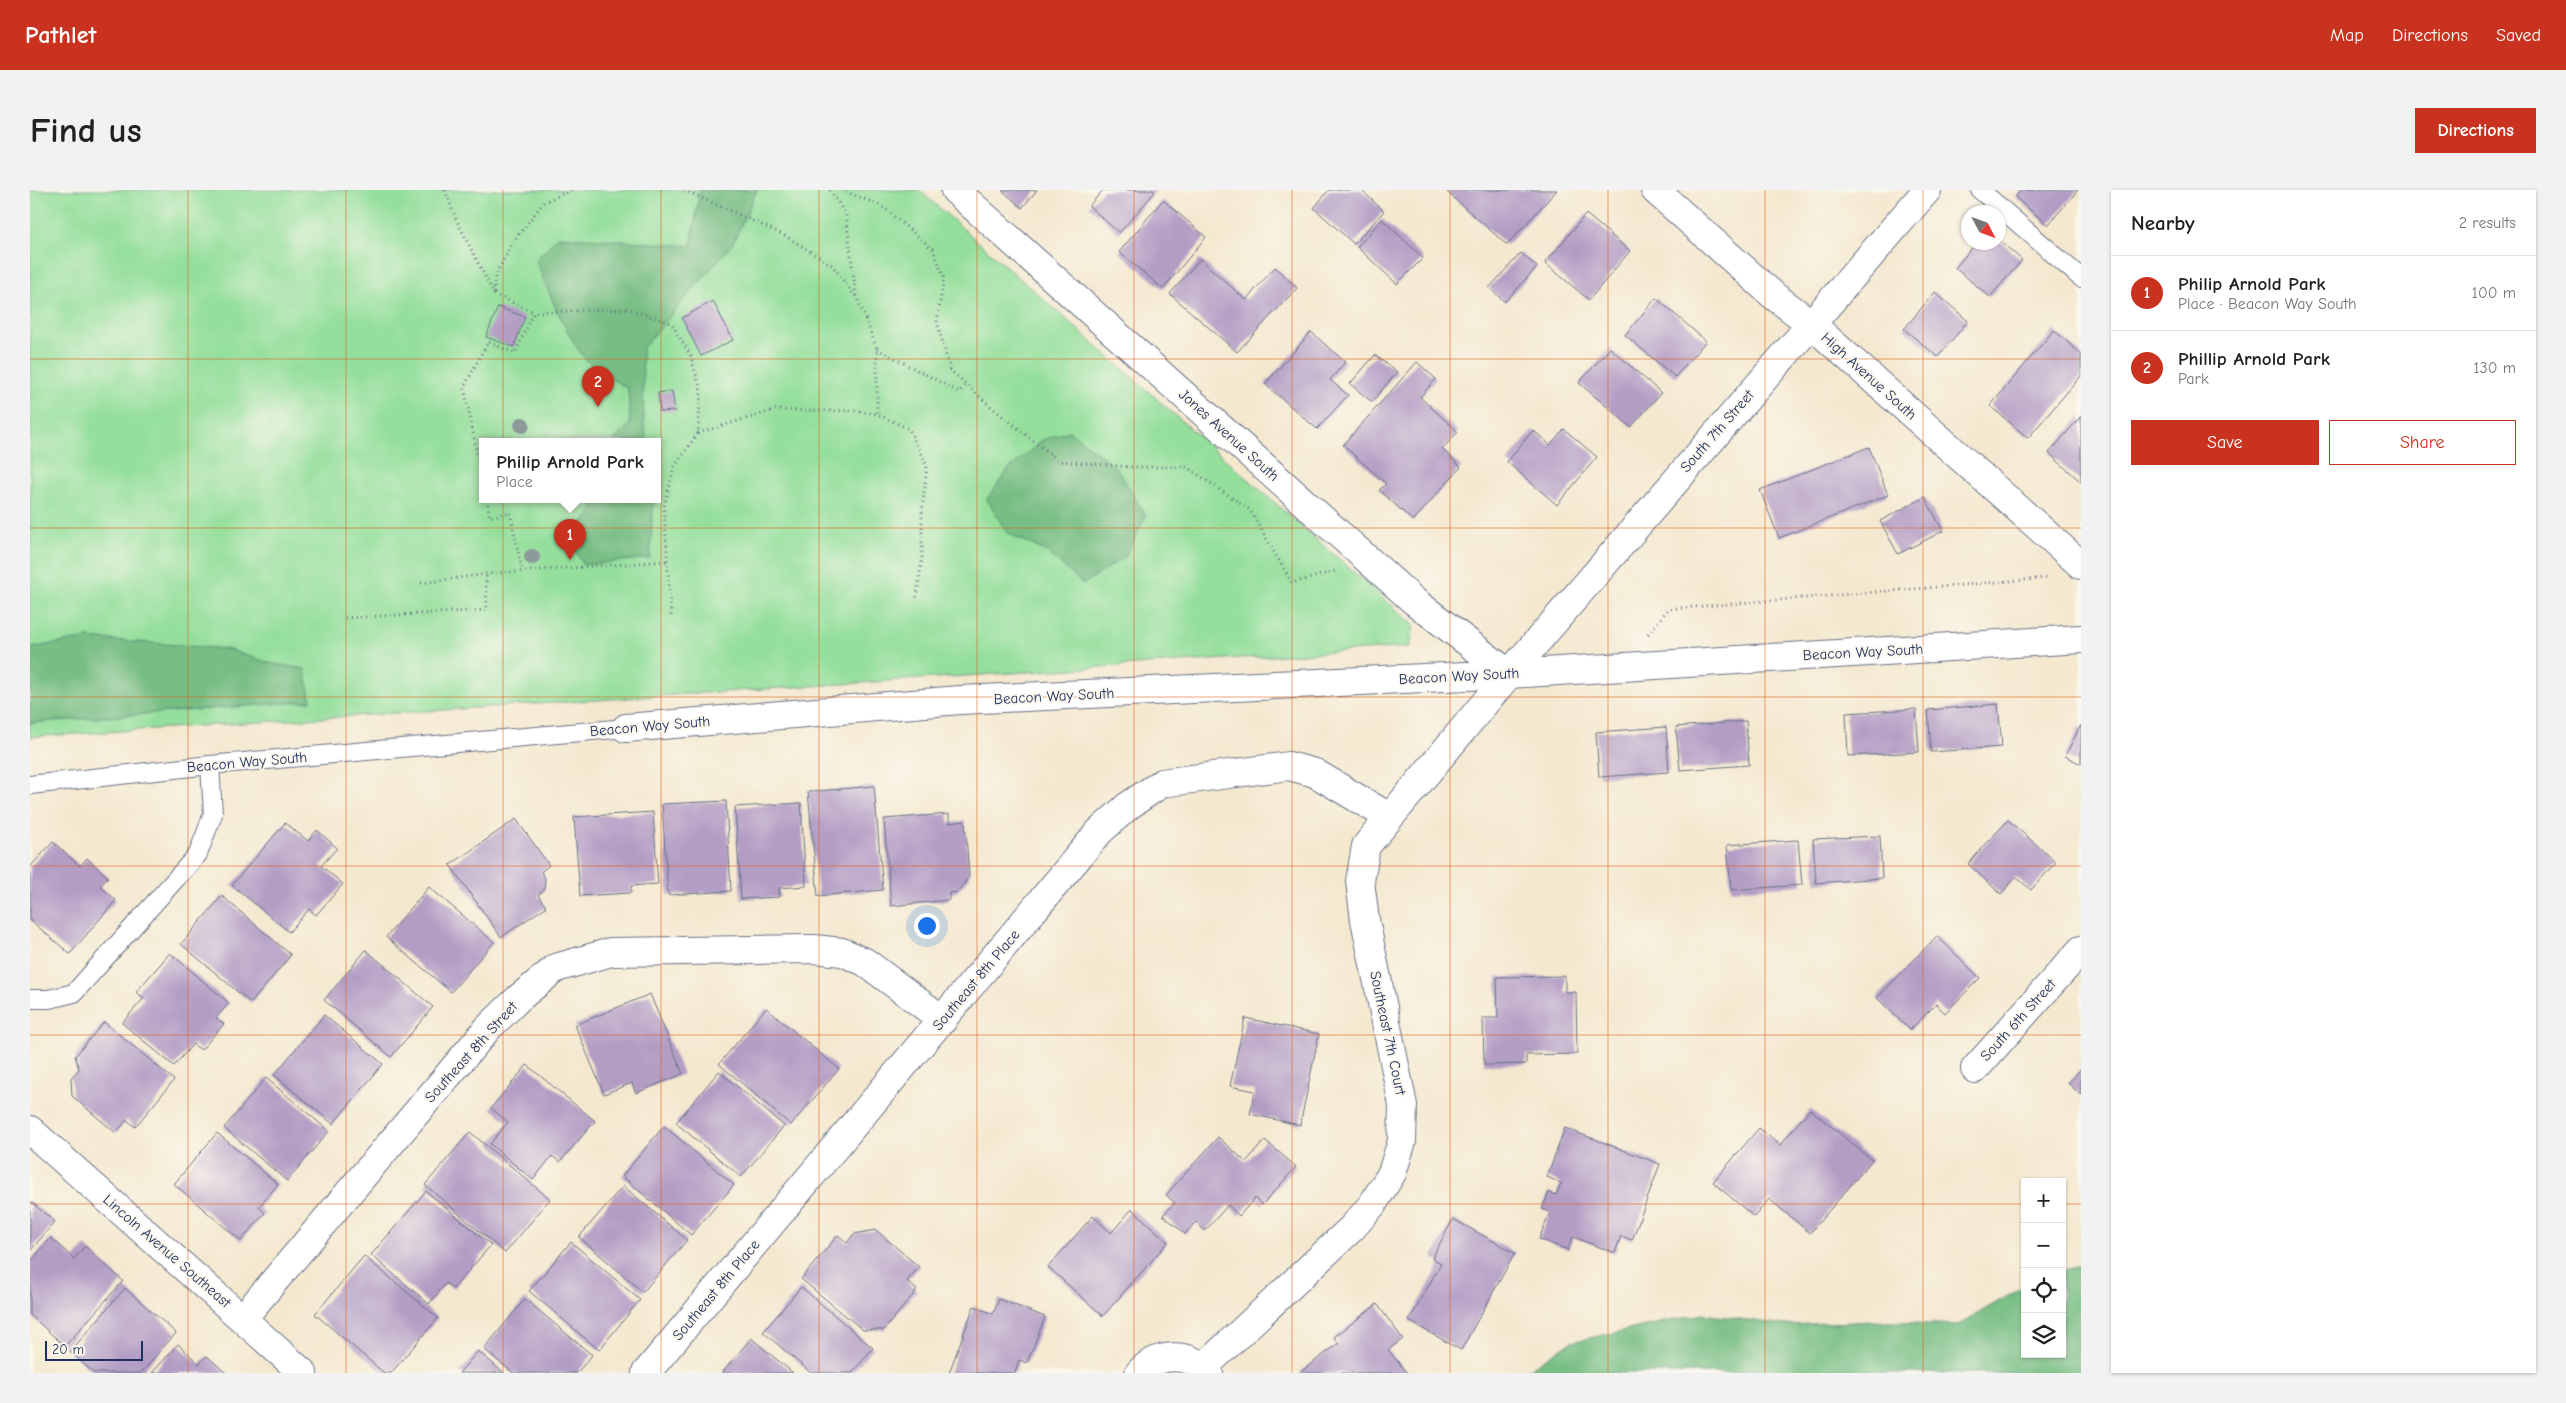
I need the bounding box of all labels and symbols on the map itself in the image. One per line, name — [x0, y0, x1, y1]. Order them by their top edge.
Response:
north arrow — [1961, 205, 2006, 250]
street label: High Avenue South — [1818, 328, 1920, 424]
pin: 2 — [582, 366, 614, 407]
street label: Jones Avenue South — [1175, 385, 1283, 485]
street label: South 7th Street — [1676, 386, 1758, 476]
pin: 1 — [554, 519, 586, 560]
street label: Beacon Way South — [1802, 640, 1924, 664]
street label: Beacon Way South — [1398, 664, 1520, 688]
street label: Beacon Way South — [993, 684, 1115, 708]
street label: Beacon Way South — [589, 712, 711, 740]
street label: Beacon Way South — [186, 748, 308, 776]
your location — [914, 913, 940, 939]
street label: Southeast 8th Place — [929, 925, 1024, 1034]
street label: Southeast 7th Court — [1366, 969, 1410, 1097]
street label: South 6th Street — [1976, 975, 2060, 1065]
street label: Southeast 8th Street — [421, 997, 522, 1106]
street label: Lincoln Avenue Southeast — [99, 1191, 235, 1312]
street label: Southeast 8th Place — [669, 1235, 764, 1344]
scale bar — [45, 1338, 142, 1361]

